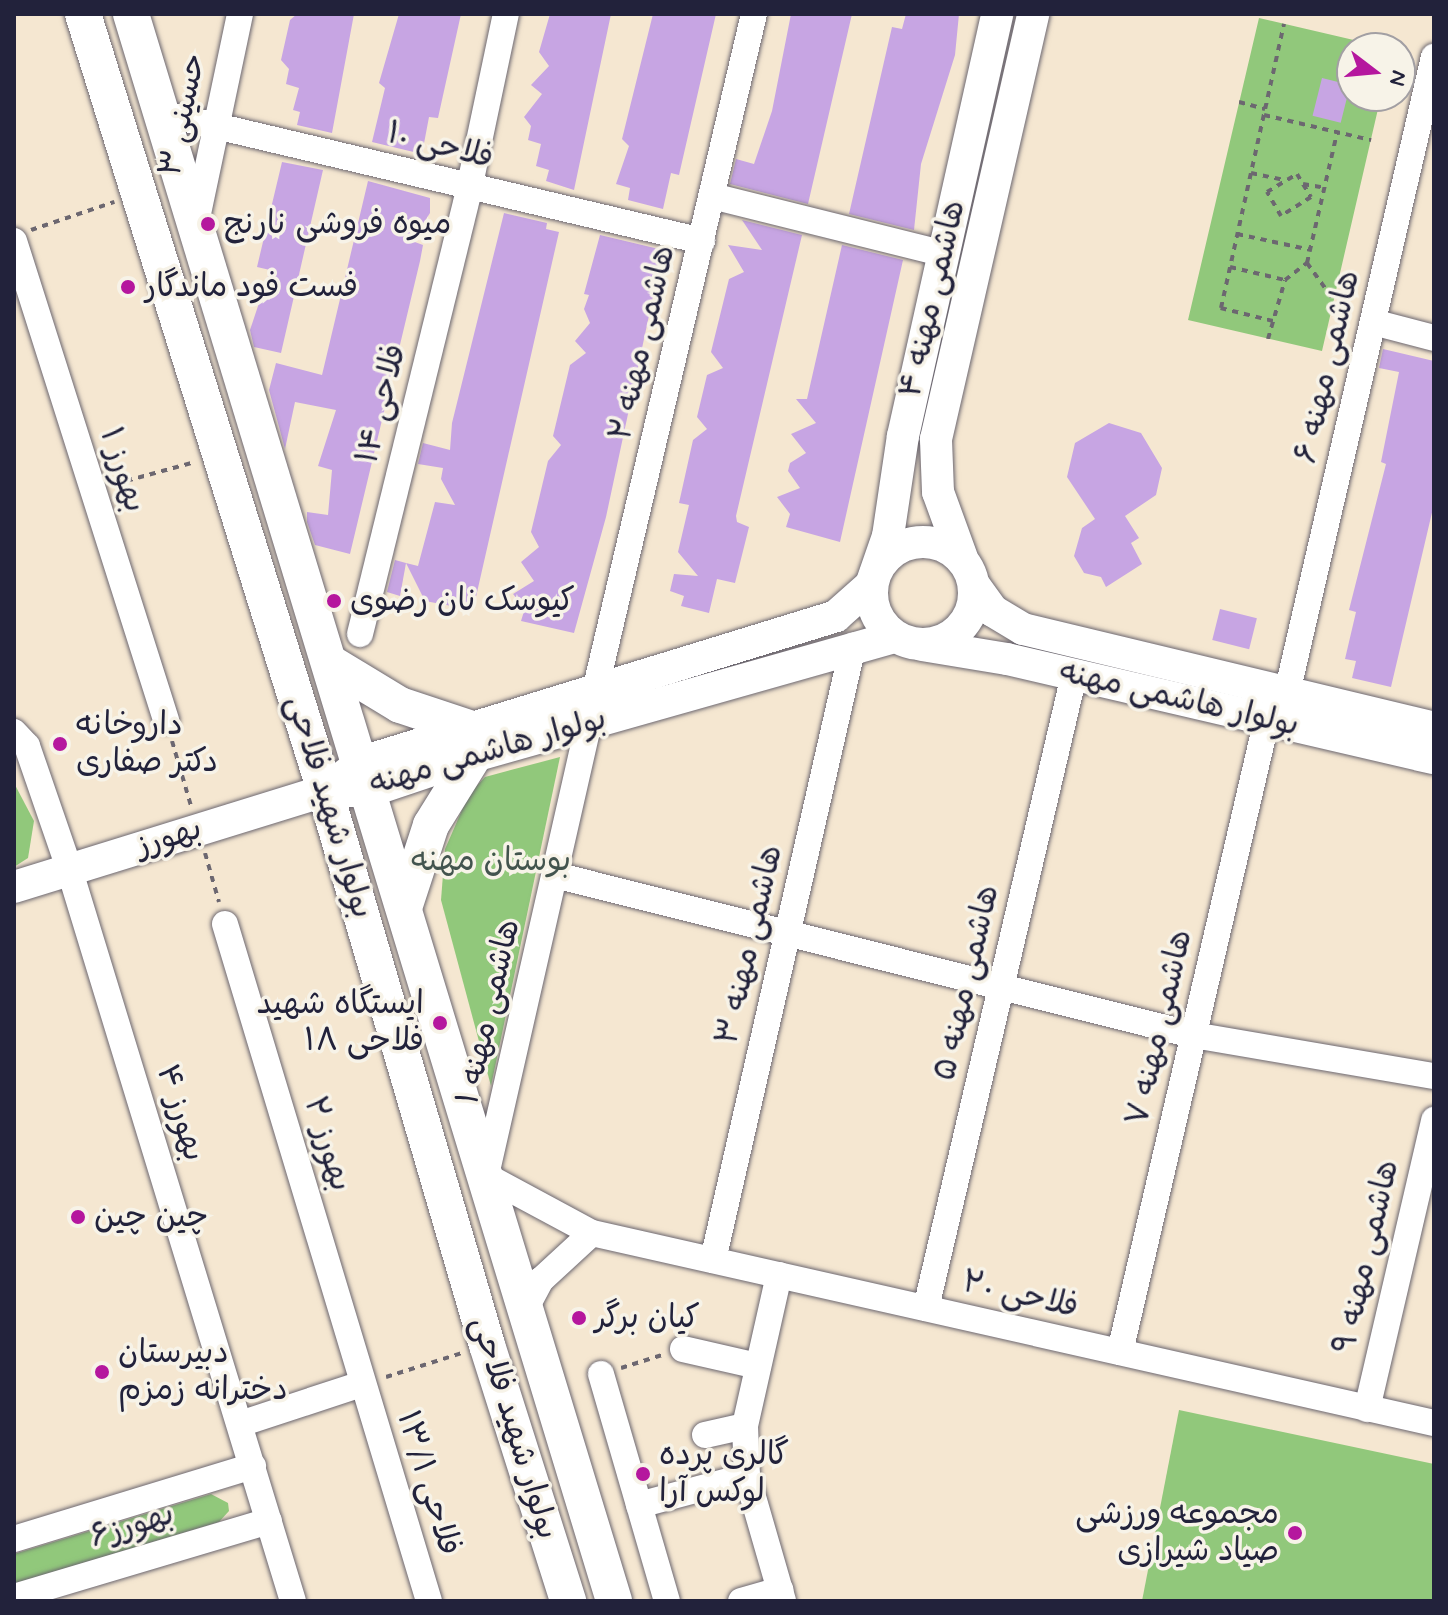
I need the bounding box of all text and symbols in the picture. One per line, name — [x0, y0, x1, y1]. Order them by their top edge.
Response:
north arrow — [1336, 32, 1416, 112]
street label: حسینی ۳ — [151, 50, 215, 180]
text: N — [1382, 67, 1413, 89]
street label: فلاحی ۱۰ — [383, 114, 497, 178]
street label: هاشمی مهنه ۴ — [892, 197, 974, 401]
place label: میوه فروشی نارنج — [224, 205, 451, 243]
marker: میوه فروشی نارنج — [199, 215, 217, 233]
street label: هاشمی مهنه ۲ — [602, 242, 684, 444]
street label: هاشمی مهنه ۶ — [1287, 267, 1369, 467]
place label: فست فود ماندگار — [144, 268, 358, 306]
marker: فست فود ماندگار — [119, 278, 137, 296]
street label: فلاحی ۱۴ — [349, 340, 415, 468]
street label: بهورز ۱ — [90, 423, 154, 517]
place label: کیوسک نان رضوی — [350, 582, 575, 620]
marker: کیوسک نان رضوی — [325, 592, 343, 610]
street label: بولوار هاشمی مهنه — [1056, 653, 1302, 745]
street label: بولوار شهید فلاحی — [277, 691, 381, 923]
street label: بولوار هاشمی مهنه — [365, 700, 611, 804]
place label: داروخانه دکتر صفاری — [76, 707, 218, 782]
marker: داروخانه دکتر صفاری — [51, 735, 69, 753]
street label: بهورز — [132, 810, 206, 866]
park label: بوستان مهنه — [411, 842, 571, 880]
street label: هاشمی مهنه ۳ — [708, 842, 792, 1048]
street label: هاشمی مهنه ۵ — [926, 881, 1008, 1085]
street label: هاشمی مهنه ۱ — [449, 916, 529, 1108]
street label: هاشمی مهنه ۷ — [1119, 926, 1201, 1130]
place label: ایستگاه شهید فلاحی ۱۸ — [256, 986, 424, 1061]
marker: ایستگاه شهید فلاحی ۱۸ — [431, 1014, 449, 1032]
street label: بهورز ۴ — [147, 1060, 213, 1166]
street label: بهورز ۲ — [294, 1092, 360, 1196]
street label: هاشمی مهنه ۹ — [1326, 1156, 1408, 1358]
place label: چین چین — [94, 1198, 208, 1236]
marker: چین چین — [69, 1208, 87, 1226]
street label: فلاحی ۲۰ — [958, 1263, 1082, 1327]
place label: کیان برگر — [595, 1299, 700, 1337]
marker: کیان برگر — [570, 1309, 588, 1327]
street label: بولوار شهید فلاحی — [462, 1312, 566, 1544]
place label: دبیرستان دخترانه زمزم — [118, 1335, 288, 1410]
marker: دبیرستان دخترانه زمزم — [93, 1363, 111, 1381]
street label: فلاحی ۱۳/۱ — [388, 1406, 468, 1560]
place label: گالری پرده لوکس آرا — [659, 1437, 789, 1512]
marker: گالری پرده لوکس آرا — [634, 1465, 652, 1483]
street label: بهورز۶ — [85, 1495, 179, 1557]
place label: مجموعه ورزشی صیاد شیرازی — [1075, 1496, 1279, 1571]
marker: مجموعه ورزشی صیاد شیرازی — [1286, 1524, 1304, 1542]

